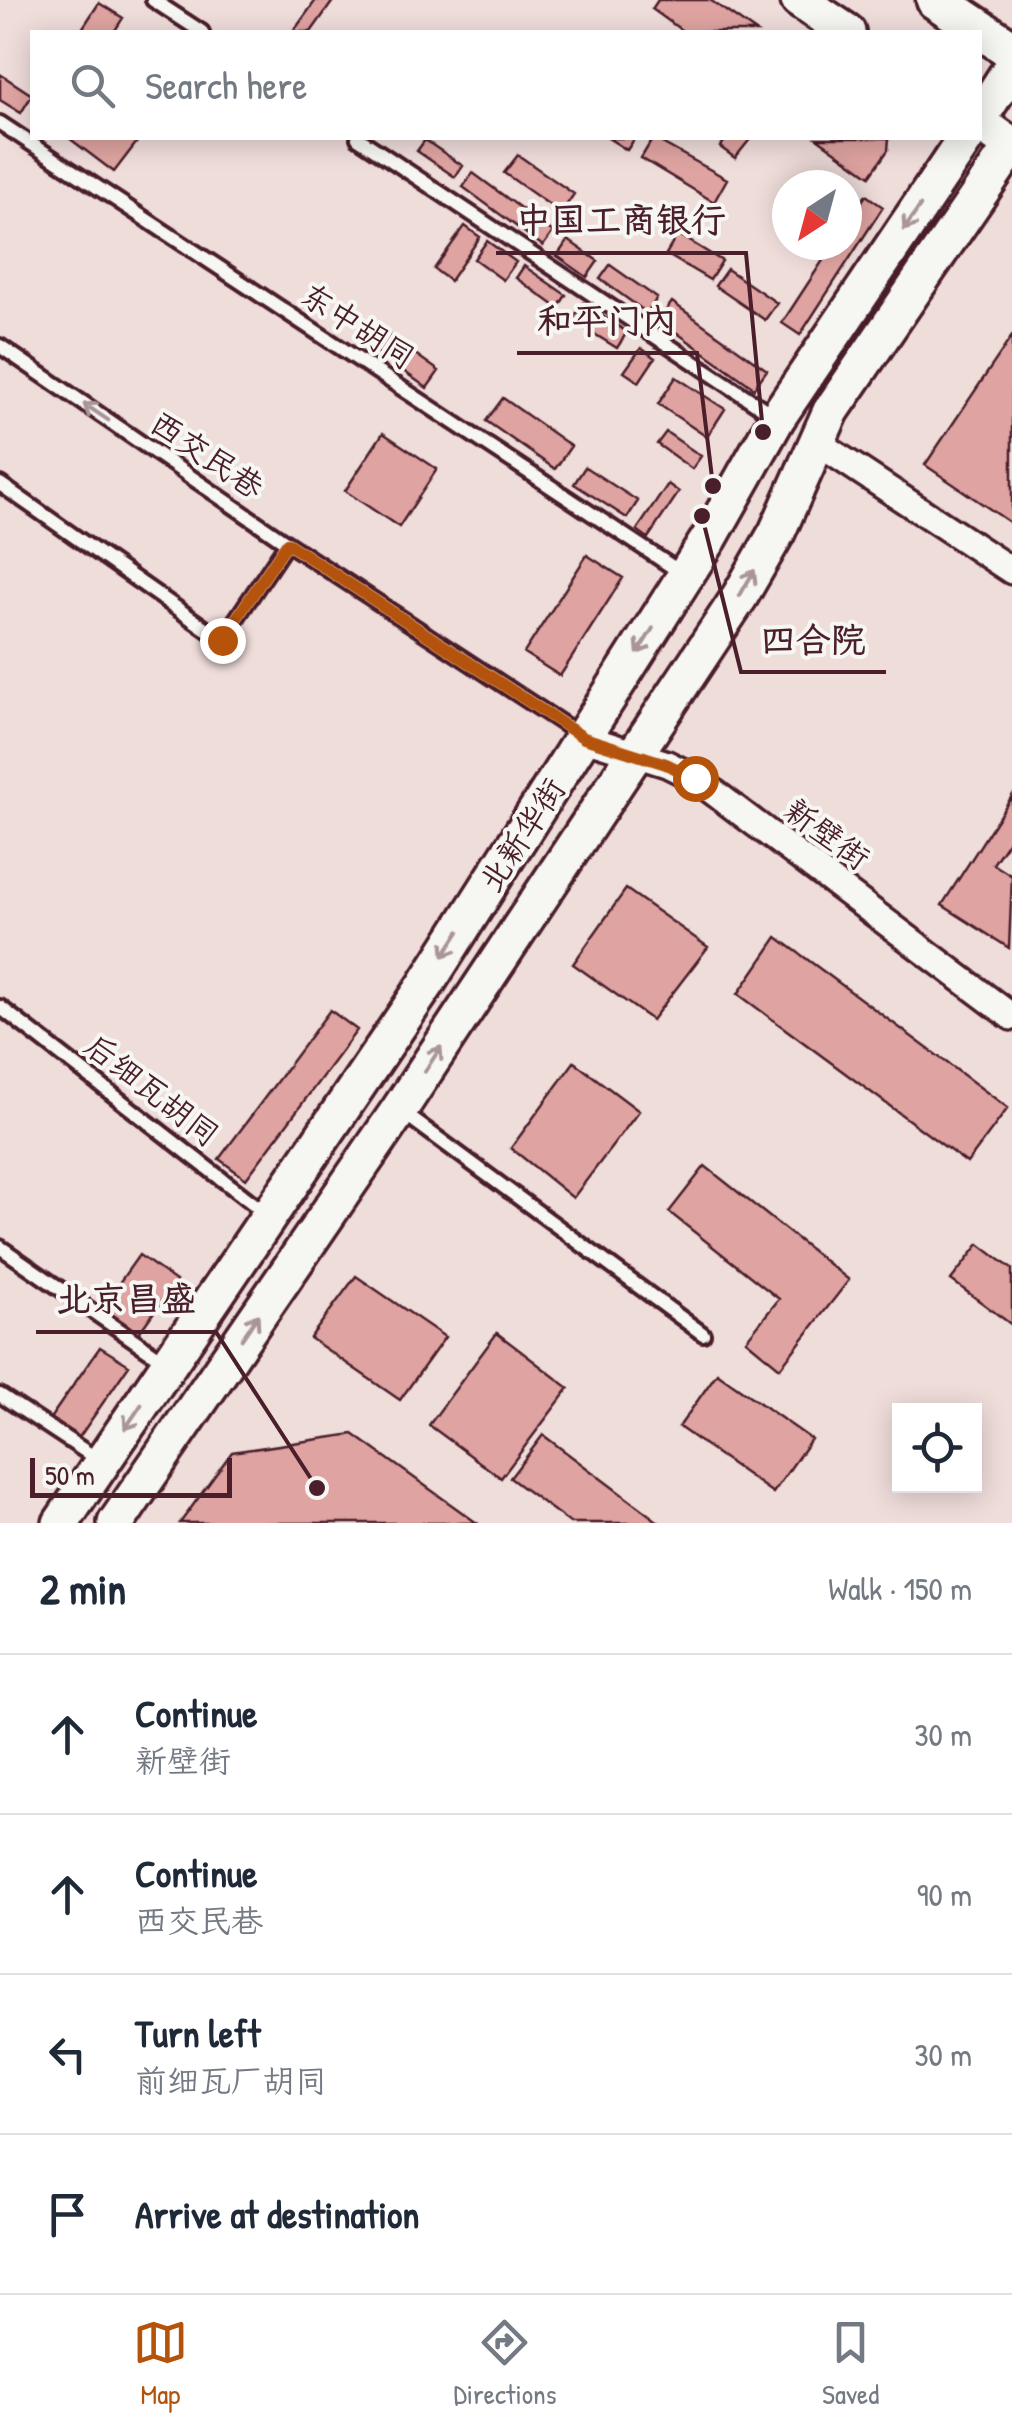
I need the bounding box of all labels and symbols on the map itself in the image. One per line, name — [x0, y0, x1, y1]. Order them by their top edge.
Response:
north arrow — [772, 170, 862, 260]
callout: 中国工商银行 — [496, 188, 746, 253]
text: 中国工商银行 — [516, 196, 726, 243]
one-way arrow — [902, 204, 923, 232]
street label: 东中胡同 — [293, 273, 424, 378]
callout: 和平门内 — [517, 288, 697, 353]
text: 和平门内 — [537, 297, 677, 344]
street label: 西交民巷 — [142, 401, 272, 508]
one-way arrow — [82, 402, 110, 423]
one-way arrow — [738, 569, 758, 598]
callout: 四合院 — [741, 607, 886, 672]
text: 四合院 — [760, 616, 866, 663]
route end — [200, 618, 246, 664]
one-way arrow — [635, 626, 655, 655]
route start — [673, 756, 719, 802]
street label: 北新华街 — [469, 769, 574, 900]
street label: 新壁街 — [776, 788, 879, 879]
one-way arrow — [441, 930, 462, 958]
street label: 后细瓦胡同 — [76, 1023, 229, 1156]
one-way arrow — [423, 1045, 444, 1073]
callout: 北京昌盛 — [36, 1267, 216, 1332]
text: 北京昌盛 — [56, 1275, 196, 1322]
one-way arrow — [239, 1314, 260, 1342]
one-way arrow — [123, 1403, 144, 1431]
scale bar — [30, 1453, 232, 1498]

